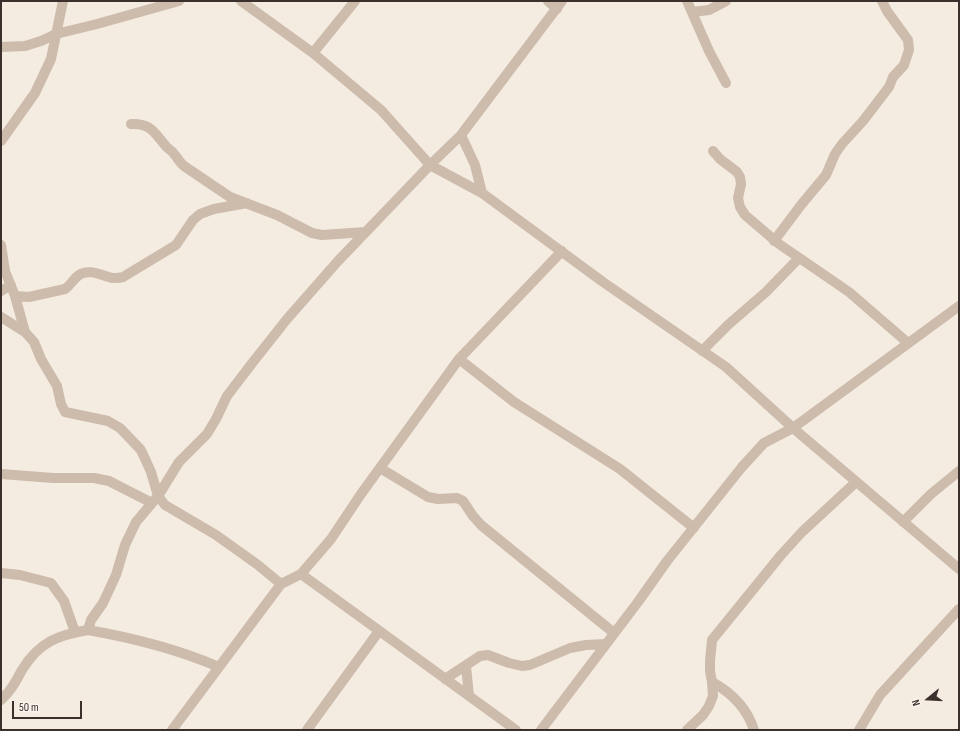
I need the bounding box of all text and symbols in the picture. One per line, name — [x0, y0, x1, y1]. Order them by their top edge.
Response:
north arrow — [908, 679, 948, 719]
scale bar — [14, 693, 84, 719]
text: N — [909, 698, 923, 708]
text: 50 m — [19, 700, 39, 715]

